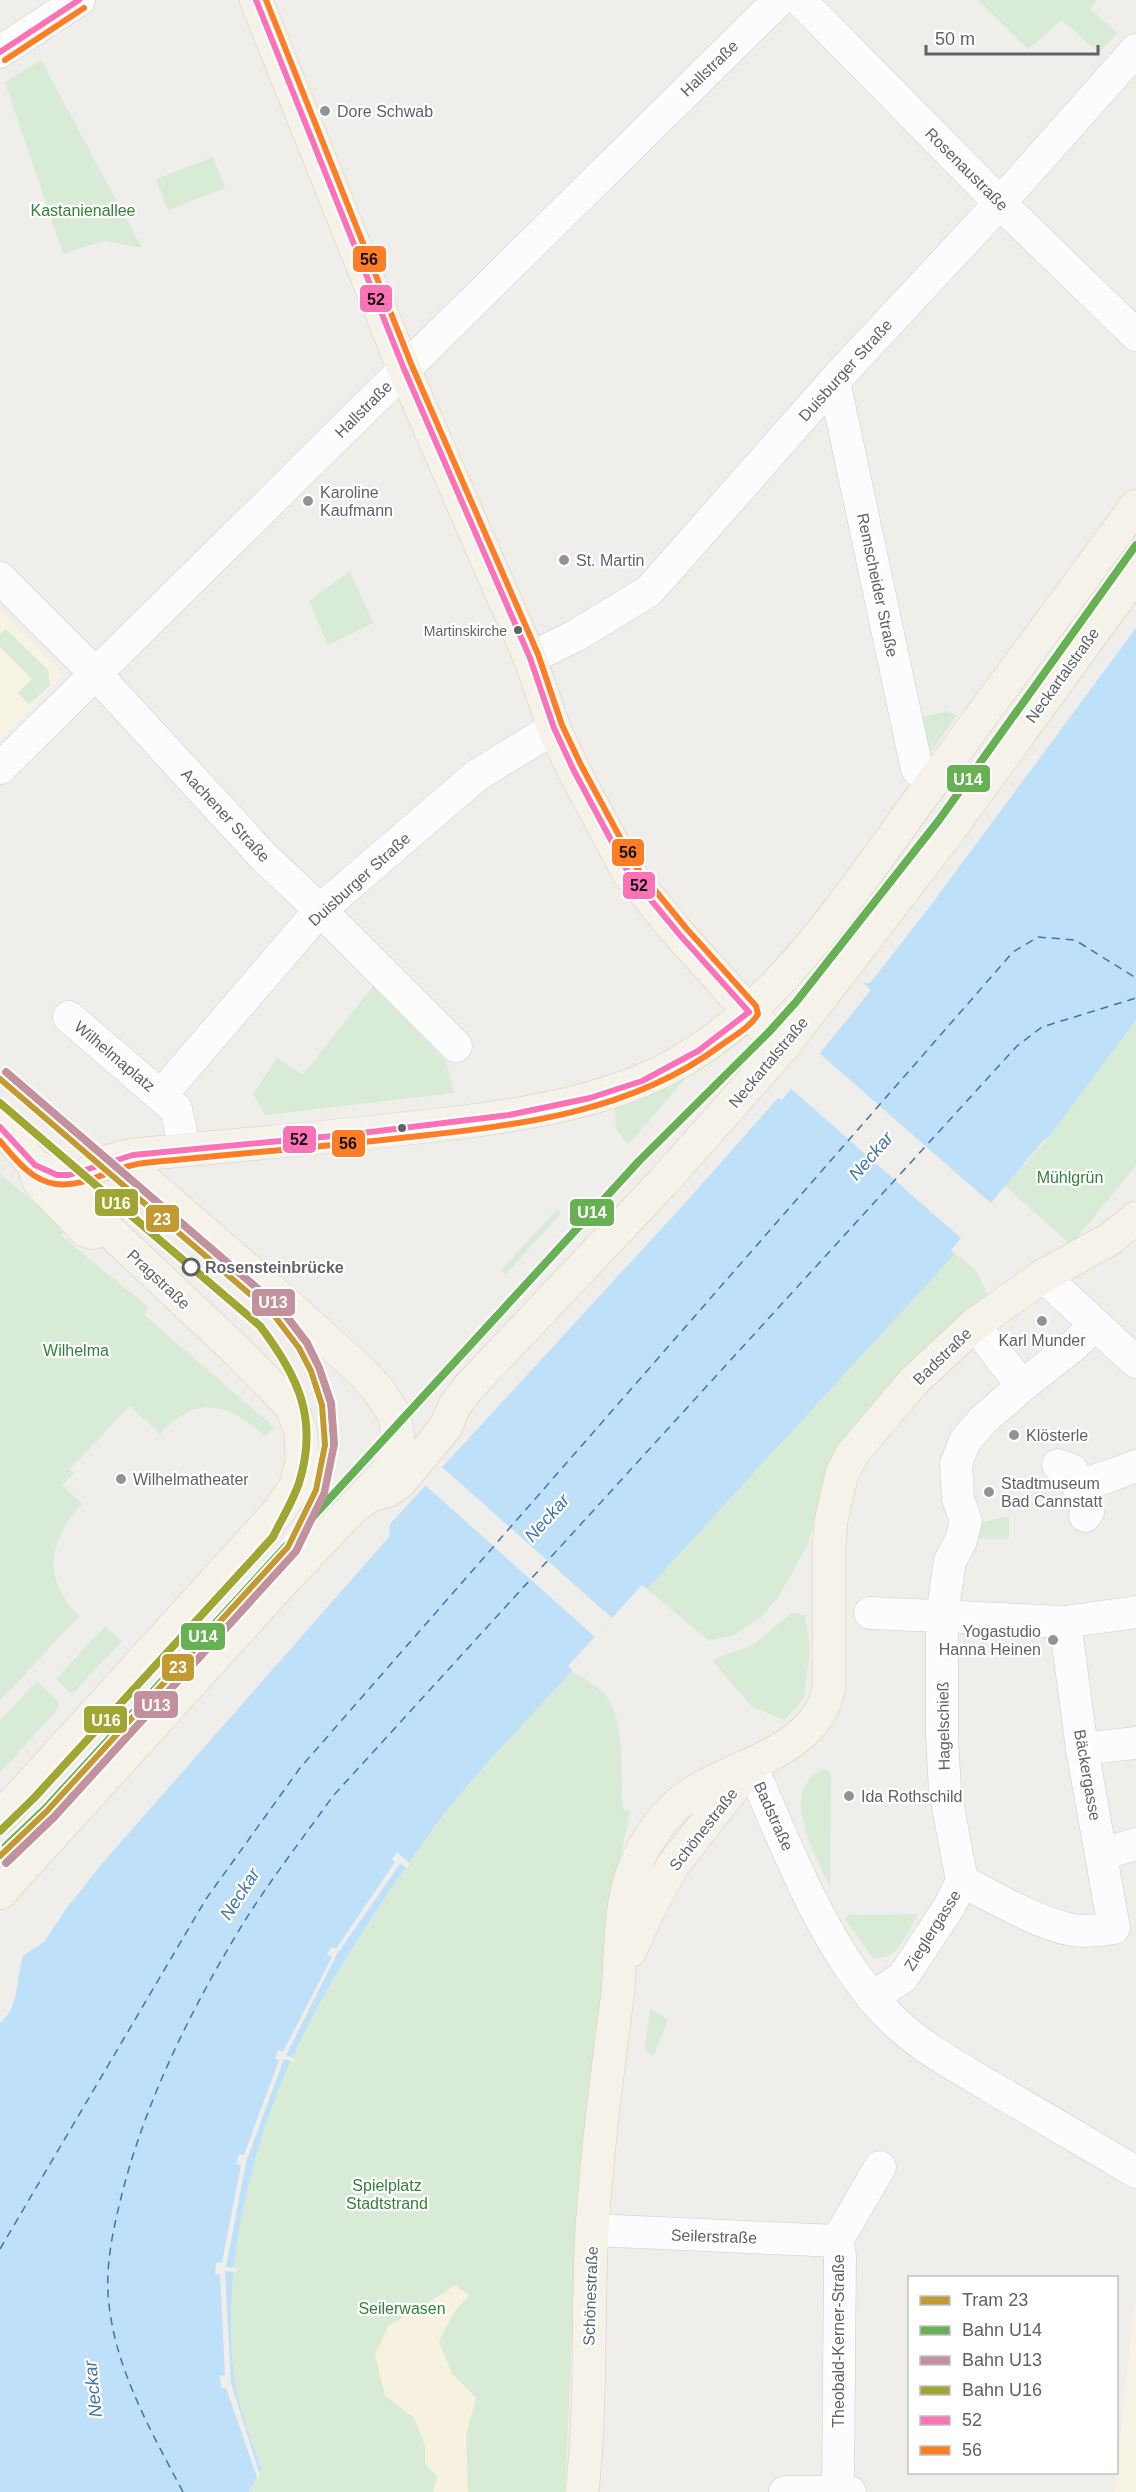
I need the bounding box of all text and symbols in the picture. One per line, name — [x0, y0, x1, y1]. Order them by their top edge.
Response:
scale bar — [926, 18, 1098, 56]
text: 50 m — [935, 29, 975, 49]
street label: Hallstraße — [677, 37, 742, 100]
place label: Dore Schwab — [337, 103, 433, 120]
marker: Dore Schwab — [318, 104, 332, 118]
street label: Rosenaustraße — [922, 125, 1011, 214]
park label: Kastanienallee — [31, 202, 136, 219]
line badge: 56 — [352, 245, 387, 273]
text: 56 — [360, 251, 378, 268]
line badge: 52 — [359, 284, 393, 313]
text: 52 — [367, 291, 385, 308]
street label: Duisburger Straße — [795, 316, 895, 425]
street label: Hallstraße — [332, 377, 395, 441]
place label: Karoline Kaufmann — [320, 484, 393, 519]
marker: Karoline Kaufmann — [301, 494, 315, 508]
street label: Remscheider Straße — [854, 512, 901, 659]
place label: St. Martin — [576, 552, 644, 569]
marker: St. Martin — [557, 553, 571, 567]
place label: Martinskirche — [424, 623, 507, 639]
marker: Martinskirche — [512, 624, 524, 636]
street label: Neckartalstraße — [1022, 625, 1103, 726]
line badge: U14 — [946, 764, 991, 793]
street label: Aachener Straße — [178, 765, 273, 865]
text: U14 — [953, 771, 983, 788]
street label: Duisburger Straße — [305, 829, 414, 929]
line badge: 56 — [611, 838, 645, 867]
text: 56 — [619, 844, 637, 861]
line badge: 52 — [622, 871, 656, 900]
text: 52 — [630, 877, 648, 894]
street label: Neckartalstraße — [726, 1014, 811, 1111]
street label: Wilhelmaplatz — [71, 1018, 158, 1095]
unlabelled marker — [396, 1122, 408, 1134]
line badge: 52 — [282, 1125, 317, 1154]
water label: Neckar — [845, 1127, 898, 1184]
line badge: 56 — [331, 1129, 366, 1158]
text: 52 — [290, 1131, 308, 1148]
text: 56 — [339, 1135, 357, 1152]
park label: Mühlgrün — [1037, 1169, 1103, 1186]
line badge: U16 — [94, 1188, 139, 1217]
text: U16 — [101, 1195, 131, 1212]
line badge: U14 — [569, 1198, 615, 1227]
line badge: 23 — [145, 1204, 180, 1233]
text: U14 — [577, 1204, 607, 1221]
text: 23 — [153, 1211, 171, 1228]
street label: Pragstraße — [124, 1246, 193, 1313]
marker: Rosensteinbrücke — [182, 1258, 200, 1276]
place label: Rosensteinbrücke — [205, 1259, 344, 1276]
line badge: U13 — [251, 1288, 296, 1317]
text: U13 — [258, 1294, 288, 1311]
marker: Karl Munder — [1035, 1314, 1049, 1328]
street label: Badstraße — [910, 1325, 975, 1388]
place label: Karl Munder — [998, 1332, 1086, 1349]
park label: Wilhelma — [43, 1342, 109, 1359]
place label: Klösterle — [1026, 1427, 1088, 1444]
marker: Klösterle — [1007, 1428, 1021, 1442]
place label: Wilhelmatheater — [133, 1471, 249, 1488]
marker: Wilhelmatheater — [114, 1472, 128, 1486]
place label: Stadtmuseum Bad Cannstatt — [1001, 1475, 1103, 1510]
marker: Stadtmuseum Bad Cannstatt — [982, 1485, 996, 1499]
water label: Neckar — [520, 1489, 574, 1546]
line badge: U14 — [180, 1622, 226, 1651]
place label: Yogastudio Hanna Heinen — [939, 1623, 1041, 1658]
text: U14 — [188, 1628, 218, 1645]
marker: Yogastudio Hanna Heinen — [1046, 1633, 1060, 1647]
line badge: 23 — [161, 1653, 195, 1682]
text: 23 — [169, 1659, 187, 1676]
street label: Hagelschieß — [934, 1681, 953, 1771]
line badge: U13 — [133, 1690, 179, 1719]
text: U13 — [141, 1697, 171, 1714]
line badge: U16 — [83, 1705, 128, 1734]
text: U16 — [91, 1712, 121, 1729]
street label: Bäckergasse — [1071, 1728, 1104, 1822]
street label: Badstraße — [751, 1779, 796, 1853]
street label: Schönestraße — [666, 1785, 741, 1874]
place label: Ida Rothschild — [861, 1788, 962, 1805]
marker: Ida Rothschild — [842, 1789, 856, 1803]
water label: Neckar — [216, 1864, 264, 1923]
street label: Zieglergasse — [901, 1887, 964, 1974]
park label: Spielplatz Stadtstrand — [346, 2177, 428, 2212]
street label: Seilerstraße — [671, 2226, 757, 2247]
street label: Schönestraße — [580, 2246, 601, 2346]
street label: Theobald-Kerner-Straße — [830, 2254, 847, 2428]
legend — [908, 2276, 1118, 2474]
text: Tram 23 — [962, 2290, 1028, 2310]
park label: Seilerwasen — [358, 2300, 446, 2317]
text: Bahn U14 — [962, 2320, 1042, 2340]
text: Bahn U13 — [962, 2350, 1042, 2370]
water label: Neckar — [80, 2359, 106, 2418]
text: Bahn U16 — [962, 2380, 1042, 2400]
text: 52 — [962, 2410, 982, 2430]
text: 56 — [962, 2440, 982, 2460]

